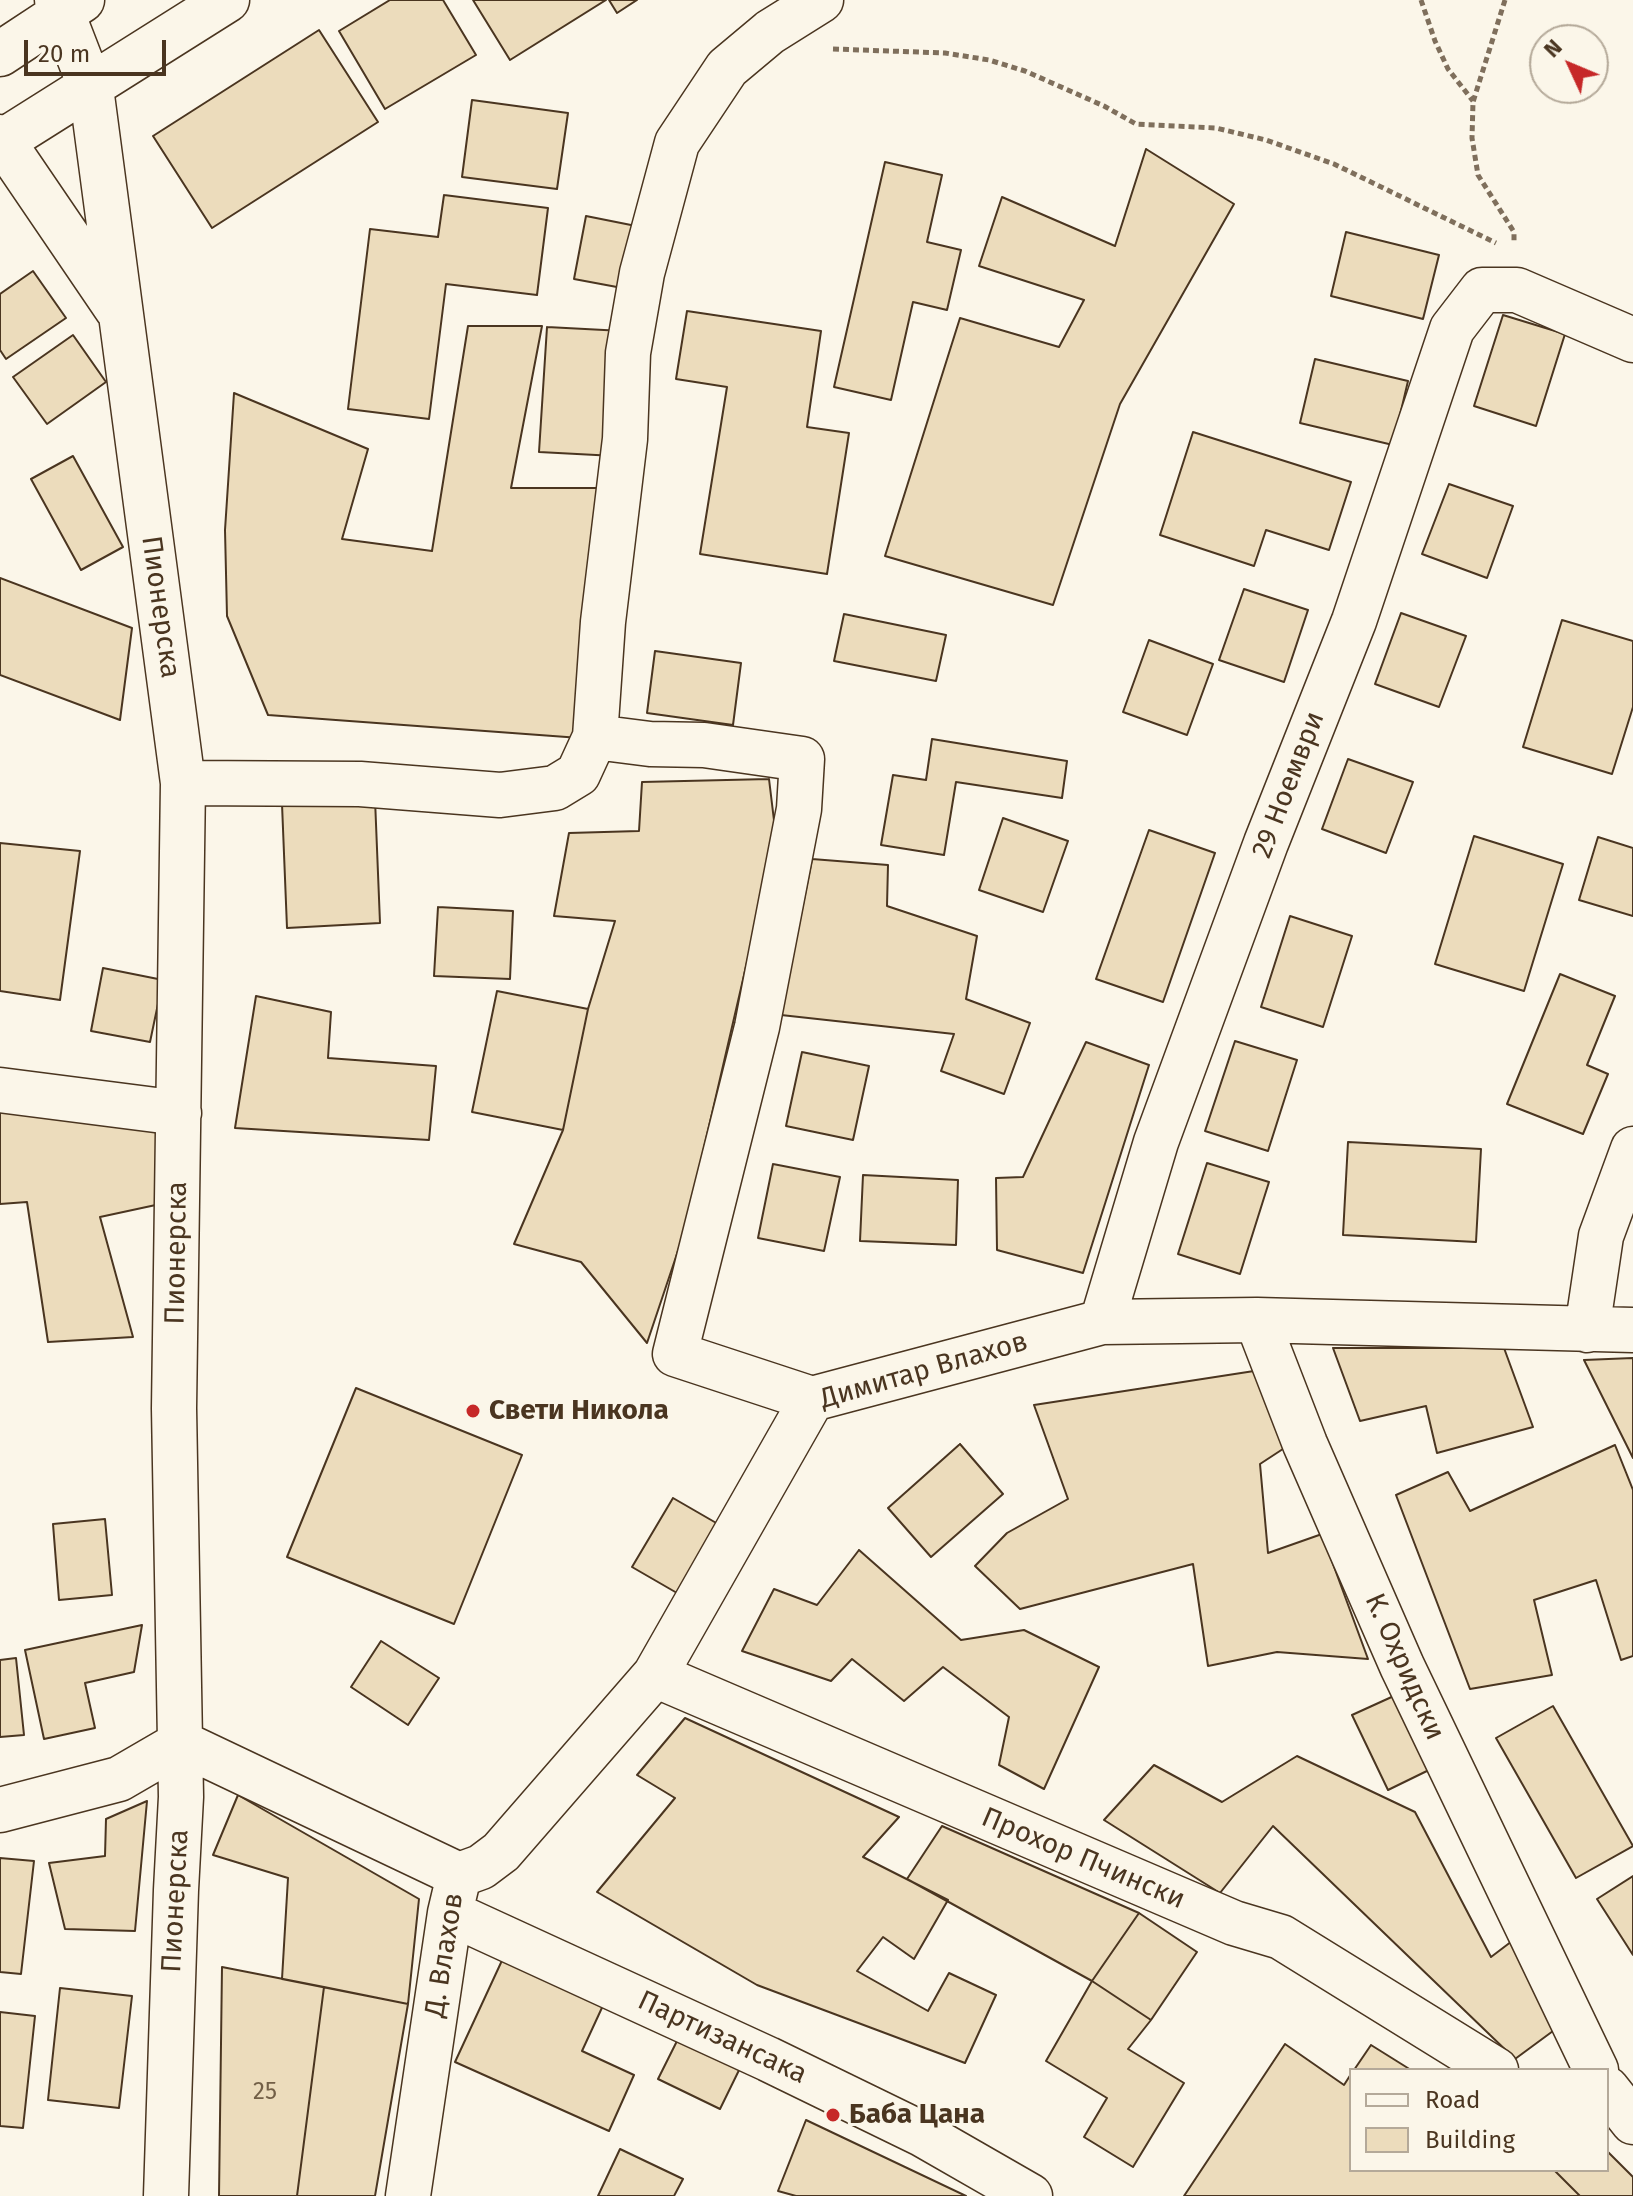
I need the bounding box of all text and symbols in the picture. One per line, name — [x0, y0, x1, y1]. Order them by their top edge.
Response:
scale bar — [28, 24, 170, 74]
north arrow — [1529, 24, 1609, 104]
text: N — [1538, 34, 1568, 63]
text: 20 m — [38, 40, 90, 68]
street label: Пионерска — [133, 534, 187, 680]
street label: 29 Ноември — [1246, 707, 1332, 863]
street label: Пионерска — [159, 1181, 195, 1325]
street label: Димитар Влахов — [816, 1325, 1032, 1417]
place label: Свети Никола — [489, 1394, 669, 1428]
marker: Свети Никола — [464, 1402, 482, 1420]
street label: К. Охридски — [1357, 1588, 1451, 1746]
street label: Прохор Пчински — [976, 1801, 1190, 1917]
street label: Пионерска — [155, 1829, 197, 1973]
street label: Д. Влахов — [419, 1891, 471, 2019]
street label: Партизансака — [632, 1984, 812, 2092]
legend — [1349, 2068, 1609, 2172]
house number: 25 — [253, 2078, 277, 2106]
text: Road — [1425, 2086, 1480, 2114]
place label: Баба Цана — [849, 2098, 985, 2132]
marker: Баба Цана — [824, 2106, 842, 2124]
text: Building — [1425, 2126, 1515, 2154]

